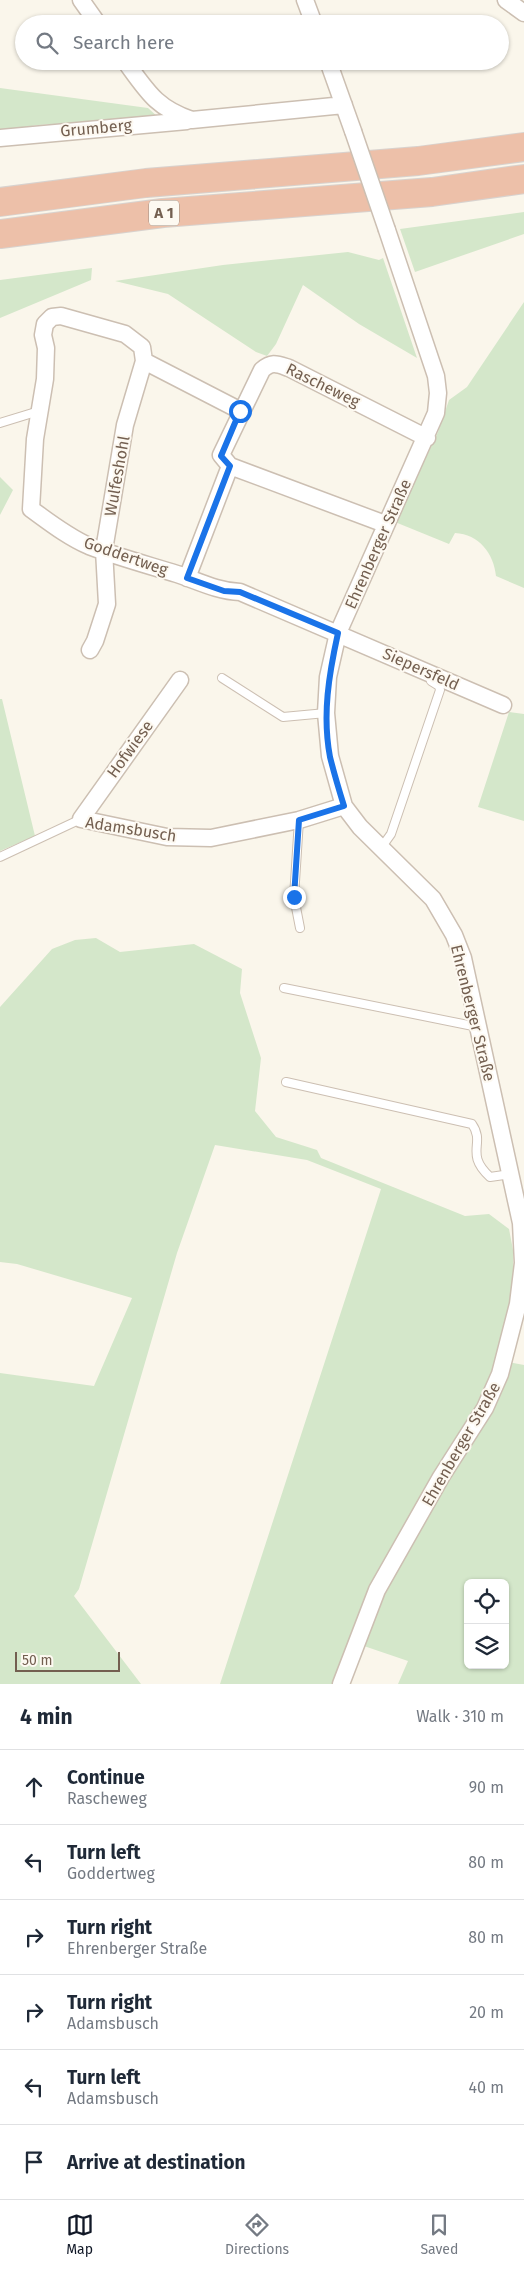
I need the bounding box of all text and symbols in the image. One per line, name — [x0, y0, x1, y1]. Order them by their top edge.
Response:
search box — [15, 15, 509, 70]
icon: search — [33, 29, 61, 57]
text: Search here — [73, 31, 174, 54]
street label: Grumberg — [59, 115, 133, 141]
road number: A 1 — [149, 200, 179, 226]
street label: Rascheweg — [283, 359, 364, 411]
route start — [229, 400, 252, 423]
street label: Wulfeshohl — [101, 434, 133, 518]
street label: Ehrenberger Straße — [341, 476, 415, 612]
street label: Goddertweg — [81, 533, 171, 579]
street label: Siepersfeld — [380, 644, 462, 694]
street label: Hofwiese — [103, 717, 157, 781]
street label: Adamsbusch — [84, 812, 178, 846]
route end — [283, 886, 306, 909]
street label: Ehrenberger Straße — [447, 943, 499, 1083]
street label: Ehrenberger Straße — [418, 1379, 504, 1509]
map controls — [464, 1579, 509, 1669]
button: locate — [464, 1579, 509, 1624]
button: layers — [464, 1624, 509, 1669]
scale bar — [15, 1649, 120, 1672]
text: 50 m — [22, 1652, 53, 1669]
text: 4 min — [20, 1704, 73, 1730]
text: Walk · 310 m — [416, 1707, 504, 1726]
text: Continue — [67, 1766, 145, 1789]
icon: ahead — [20, 1773, 48, 1801]
text: 90 m — [469, 1778, 504, 1797]
text: Rascheweg — [67, 1789, 147, 1808]
text: Turn left — [67, 1841, 141, 1864]
icon: left — [20, 1848, 48, 1876]
text: 80 m — [468, 1853, 504, 1872]
text: Goddertweg — [67, 1864, 155, 1883]
text: Turn right — [67, 1916, 152, 1939]
icon: right — [20, 1923, 48, 1951]
text: 80 m — [468, 1928, 504, 1947]
text: Ehrenberger Straße — [67, 1939, 207, 1958]
text: Turn right — [67, 1991, 152, 2014]
icon: right — [20, 1998, 48, 2026]
text: 20 m — [469, 2003, 504, 2022]
text: Adamsbusch — [67, 2014, 159, 2033]
text: Turn left — [67, 2066, 141, 2089]
icon: left — [20, 2073, 48, 2101]
text: 40 m — [469, 2078, 504, 2097]
text: Adamsbusch — [67, 2089, 159, 2108]
icon: arrive — [20, 2148, 48, 2176]
text: Arrive at destination — [67, 2151, 246, 2174]
tab: Map — [66, 2211, 94, 2258]
tab: Directions — [225, 2211, 289, 2258]
tab: Saved — [420, 2211, 458, 2258]

